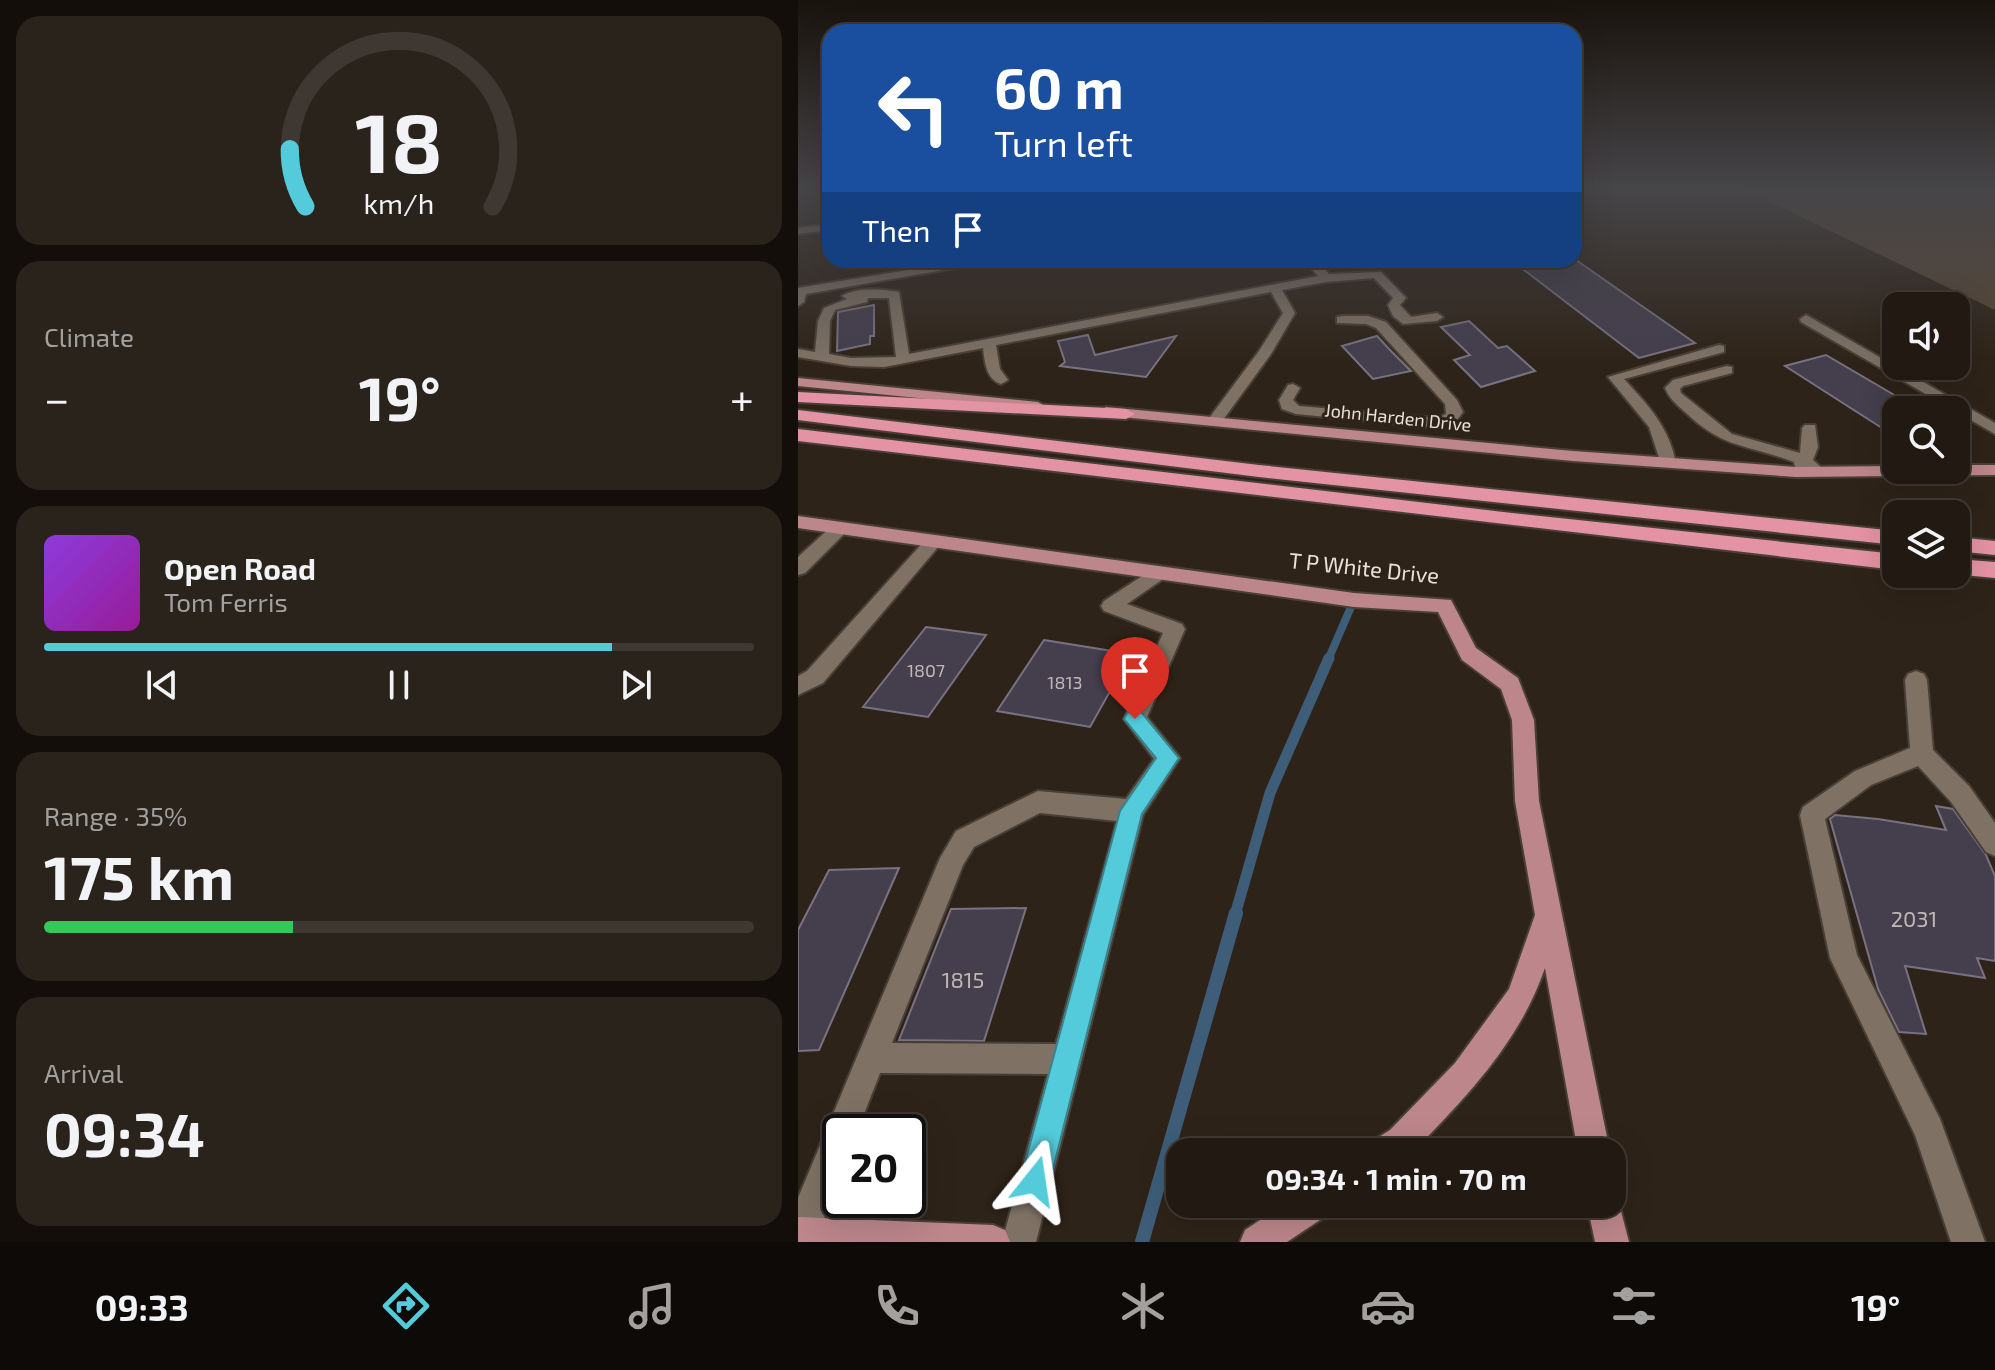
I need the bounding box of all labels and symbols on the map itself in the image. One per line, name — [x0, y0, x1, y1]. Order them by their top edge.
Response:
street label: John Harden Drive — [1324, 398, 1473, 436]
street label: T P White Drive — [1288, 546, 1440, 588]
pin — [1101, 637, 1169, 719]
house number: 1807 — [907, 659, 945, 681]
house number: 1813 — [1047, 671, 1083, 693]
house number: 2031 — [1891, 905, 1937, 931]
house number: 1815 — [942, 966, 984, 992]
speed limit sign: 20 — [822, 1114, 926, 1218]
position arrow — [993, 1139, 1077, 1223]

